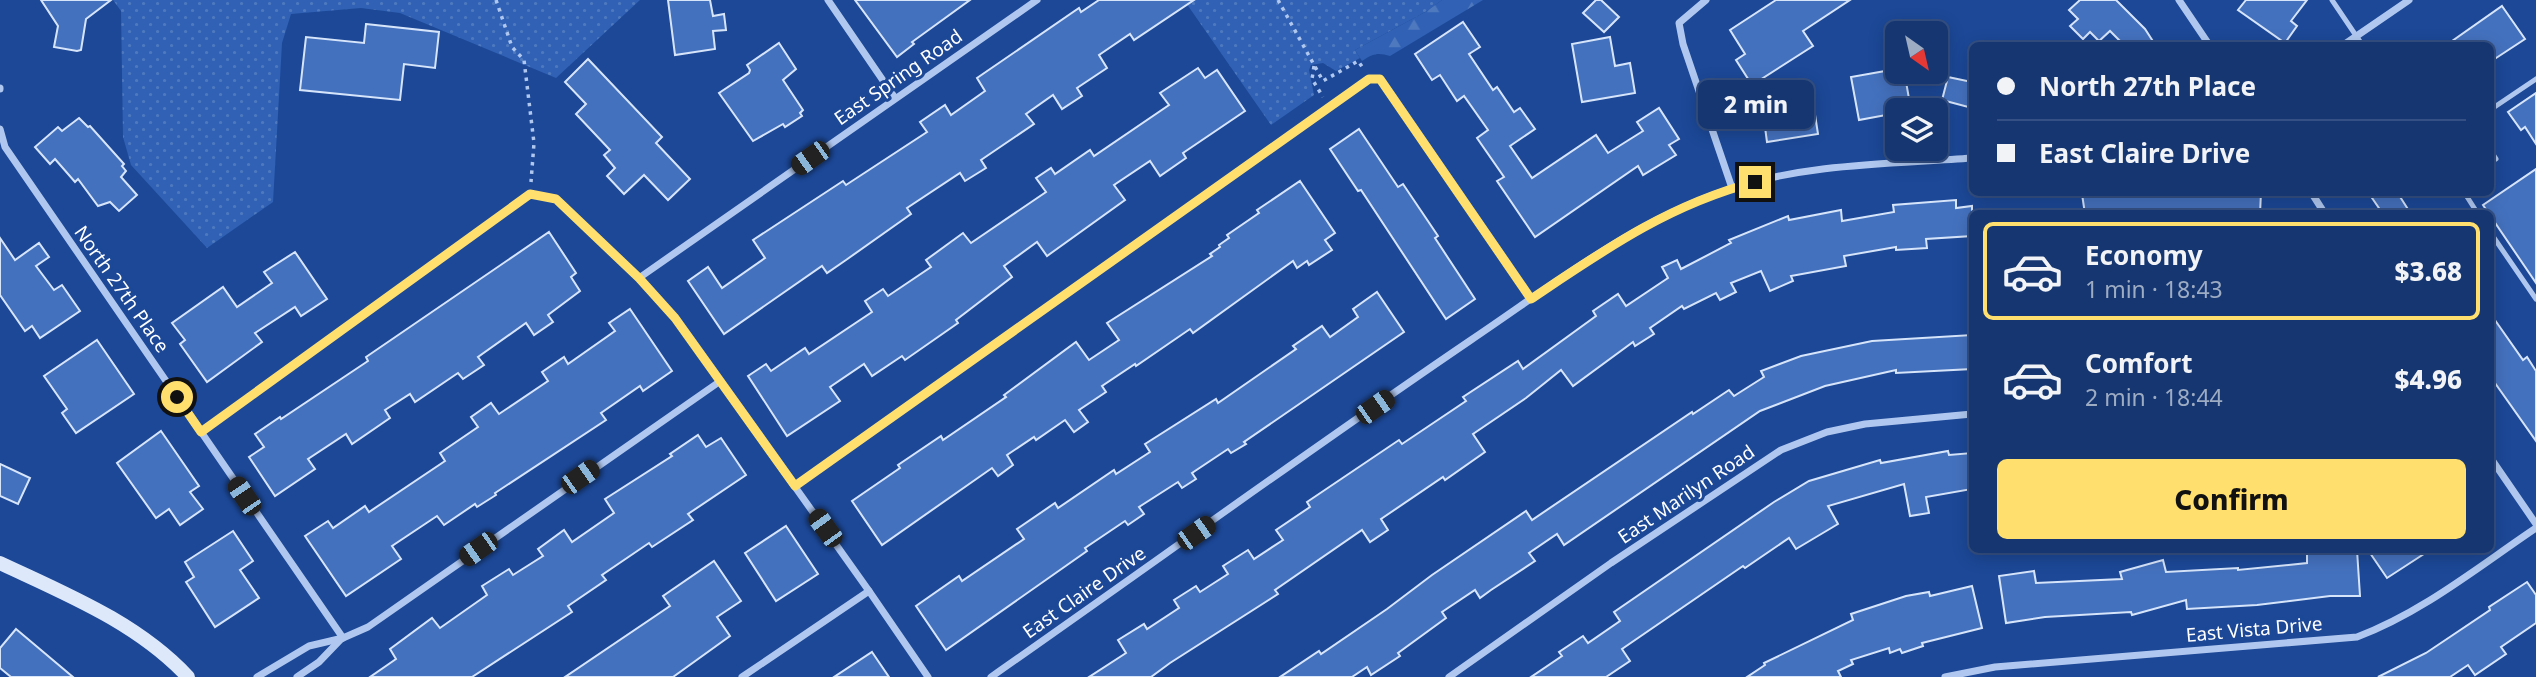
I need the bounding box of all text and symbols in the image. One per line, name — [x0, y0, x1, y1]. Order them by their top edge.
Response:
north arrow — [1885, 21, 1948, 84]
map controls — [1885, 21, 1948, 161]
street label: East Spring Road — [829, 23, 967, 131]
text: North 27th Place — [2039, 68, 2256, 104]
callout: 2 min — [1697, 80, 1813, 130]
text: 2 min — [1724, 88, 1788, 120]
button: layers — [1885, 98, 1948, 161]
text: East Claire Drive — [2039, 135, 2250, 171]
car — [787, 137, 834, 179]
route end — [1739, 166, 1771, 198]
street label: North 27th Place — [68, 220, 176, 358]
text: Economy — [2085, 237, 2203, 273]
icon: car — [2001, 240, 2064, 303]
text: $3.68 — [2395, 253, 2462, 289]
text: 1 min · 18:43 — [2085, 273, 2223, 305]
text: Comfort — [2085, 345, 2193, 381]
icon: car — [2001, 348, 2064, 411]
text: $4.96 — [2395, 361, 2462, 397]
route start — [161, 381, 193, 413]
text: 2 min · 18:44 — [2085, 381, 2223, 413]
car — [1352, 386, 1399, 428]
street label: East Marilyn Road — [1613, 439, 1759, 549]
car — [557, 456, 604, 498]
button: Confirm — [1997, 459, 2466, 539]
car — [224, 473, 265, 519]
car — [805, 505, 846, 551]
car — [1173, 512, 1220, 554]
car — [455, 528, 502, 570]
street label: East Claire Drive — [1017, 540, 1151, 644]
street label: East Vista Drive — [2185, 610, 2323, 648]

